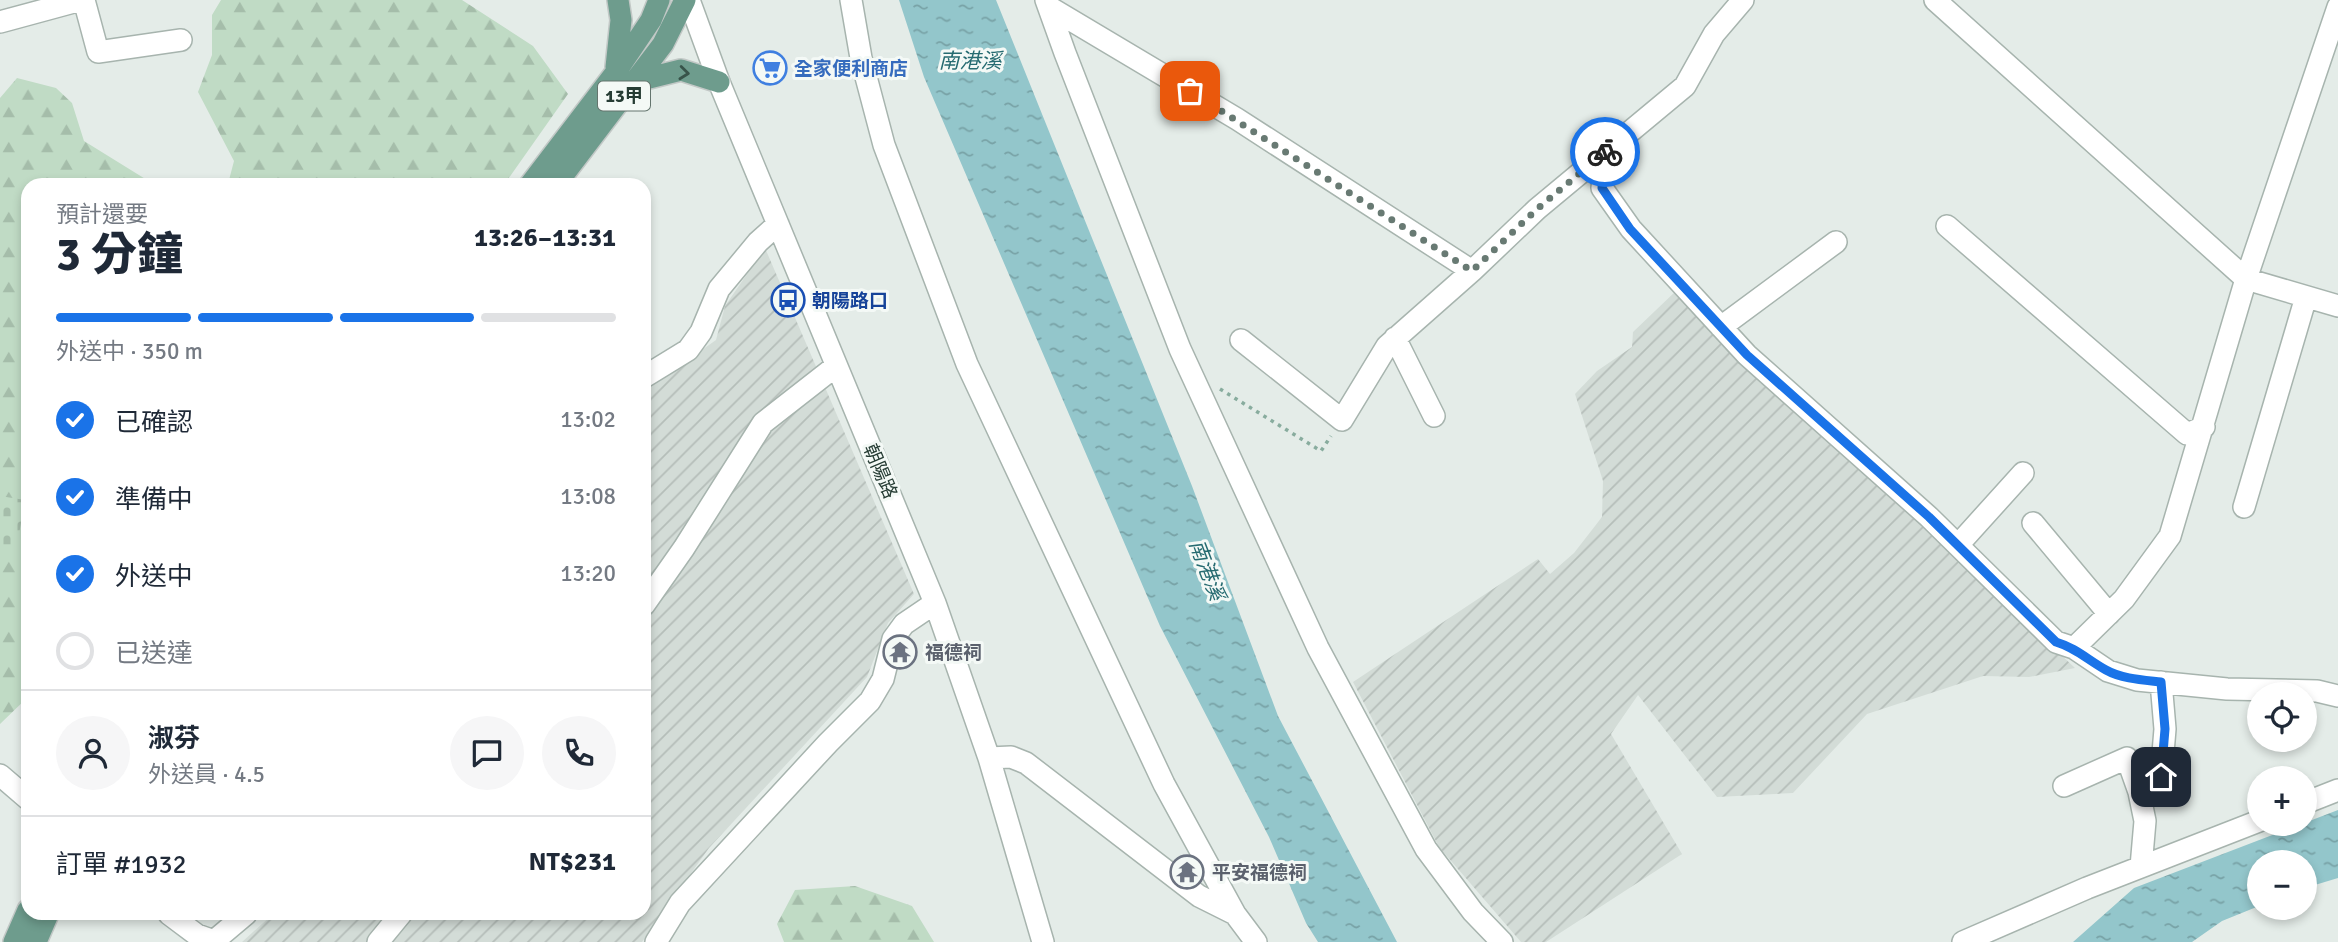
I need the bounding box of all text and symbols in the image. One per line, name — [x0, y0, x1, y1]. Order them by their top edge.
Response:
water label: 南港溪 — [939, 48, 1004, 74]
supermarket icon: 全家便利商店 — [751, 49, 789, 87]
place label: 全家便利商店 — [794, 57, 908, 81]
pin — [1160, 61, 1220, 121]
one-way arrow — [679, 65, 690, 80]
icon: bag — [1171, 72, 1209, 110]
road number: 13甲 — [598, 82, 650, 110]
courier — [1570, 117, 1640, 187]
icon: bike — [1586, 133, 1624, 171]
text: 預計還要 — [56, 200, 148, 229]
text: 13:26–13:31 — [474, 222, 616, 254]
text: 3 分鐘 — [56, 227, 183, 283]
bus stop icon: 朝陽路口 — [769, 281, 807, 319]
place label: 朝陽路口 — [812, 289, 888, 313]
text: 外送中 · 350 m — [56, 337, 203, 366]
icon: check — [56, 401, 94, 439]
text: 13:02 — [560, 405, 616, 434]
text: 已確認 — [115, 407, 193, 439]
street label: 朝陽路 — [858, 440, 902, 502]
icon: check — [56, 478, 94, 516]
text: 13:08 — [560, 482, 616, 511]
text: 準備中 — [115, 484, 193, 516]
water label: 南港溪 — [1184, 536, 1232, 607]
icon: check — [56, 555, 94, 593]
text: 13:20 — [560, 559, 616, 588]
text: 外送中 — [115, 561, 193, 593]
temple icon: 福德祠 — [881, 633, 919, 671]
text: 已送達 — [115, 638, 193, 670]
place label: 福德祠 — [925, 641, 982, 665]
map controls — [2247, 682, 2317, 920]
button: locate — [2247, 682, 2317, 752]
button: person — [56, 716, 130, 790]
button: chat — [450, 716, 524, 790]
button: phone — [542, 716, 616, 790]
text: 淑芬 — [148, 723, 200, 755]
pin — [2131, 747, 2191, 807]
icon: home — [2142, 758, 2180, 796]
text: 外送員 · 4.5 — [148, 760, 265, 789]
button: + — [2247, 766, 2317, 836]
text: NT$231 — [529, 846, 616, 878]
text: 訂單 #1932 — [56, 849, 187, 881]
button: − — [2247, 850, 2317, 920]
temple icon: 平安福德祠 — [1168, 853, 1206, 891]
place label: 平安福德祠 — [1212, 861, 1307, 885]

